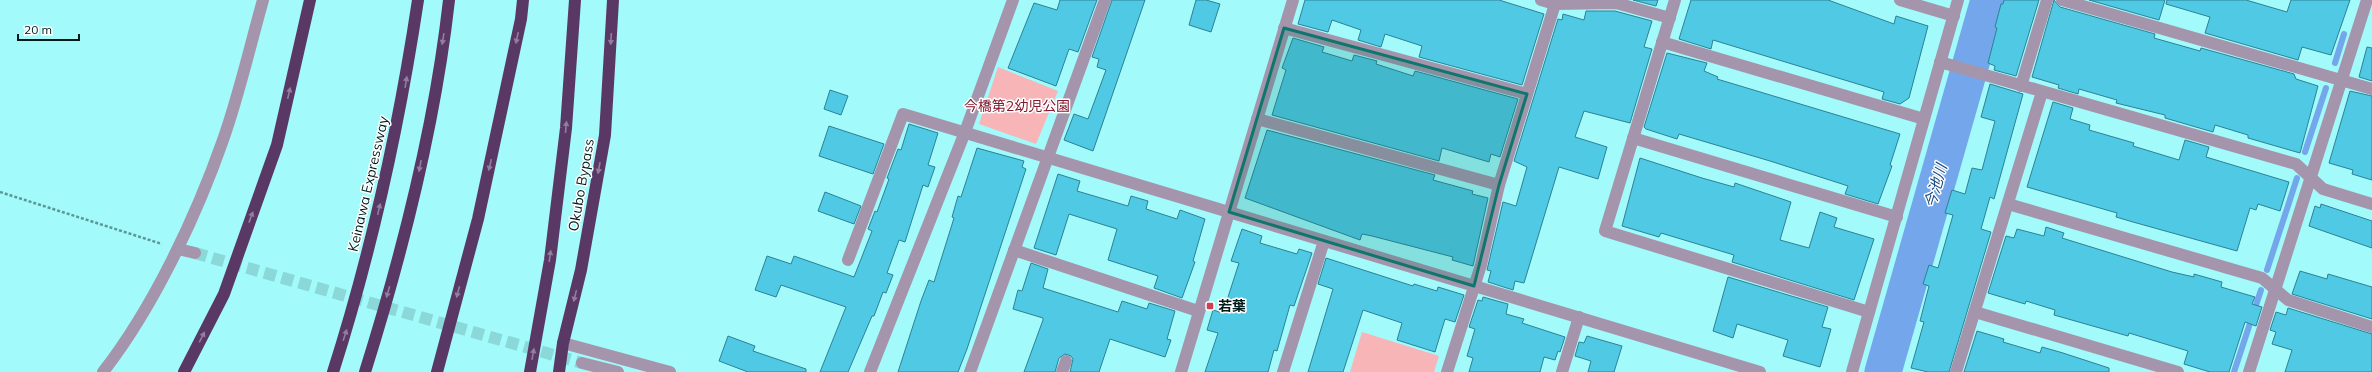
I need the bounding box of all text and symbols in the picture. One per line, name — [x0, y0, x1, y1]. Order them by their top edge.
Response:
scale bar — [18, 16, 79, 42]
text: 20 m — [24, 22, 52, 37]
one-way arrow — [440, 32, 446, 45]
one-way arrow — [514, 32, 520, 45]
one-way arrow — [608, 33, 615, 45]
one-way arrow — [403, 76, 409, 88]
one-way arrow — [286, 87, 292, 99]
park label: 今橋第2幼児公園 — [964, 97, 1070, 115]
street label: Keinawa Expressway — [344, 114, 392, 254]
one-way arrow — [562, 121, 569, 133]
street label: Okubo Bypass — [564, 137, 598, 233]
one-way arrow — [486, 159, 492, 172]
one-way arrow — [417, 160, 423, 173]
water label: 今池川 — [1920, 160, 1951, 210]
one-way arrow — [596, 162, 602, 174]
one-way arrow — [376, 203, 382, 215]
one-way arrow — [249, 211, 255, 223]
one-way arrow — [547, 250, 553, 262]
one-way arrow — [455, 286, 461, 298]
one-way arrow — [385, 287, 391, 299]
one-way arrow — [571, 290, 577, 302]
place label: 若葉 — [1218, 297, 1246, 315]
marker: 若葉 — [1205, 301, 1215, 311]
one-way arrow — [342, 328, 348, 340]
one-way arrow — [199, 332, 205, 343]
one-way arrow — [530, 348, 536, 360]

